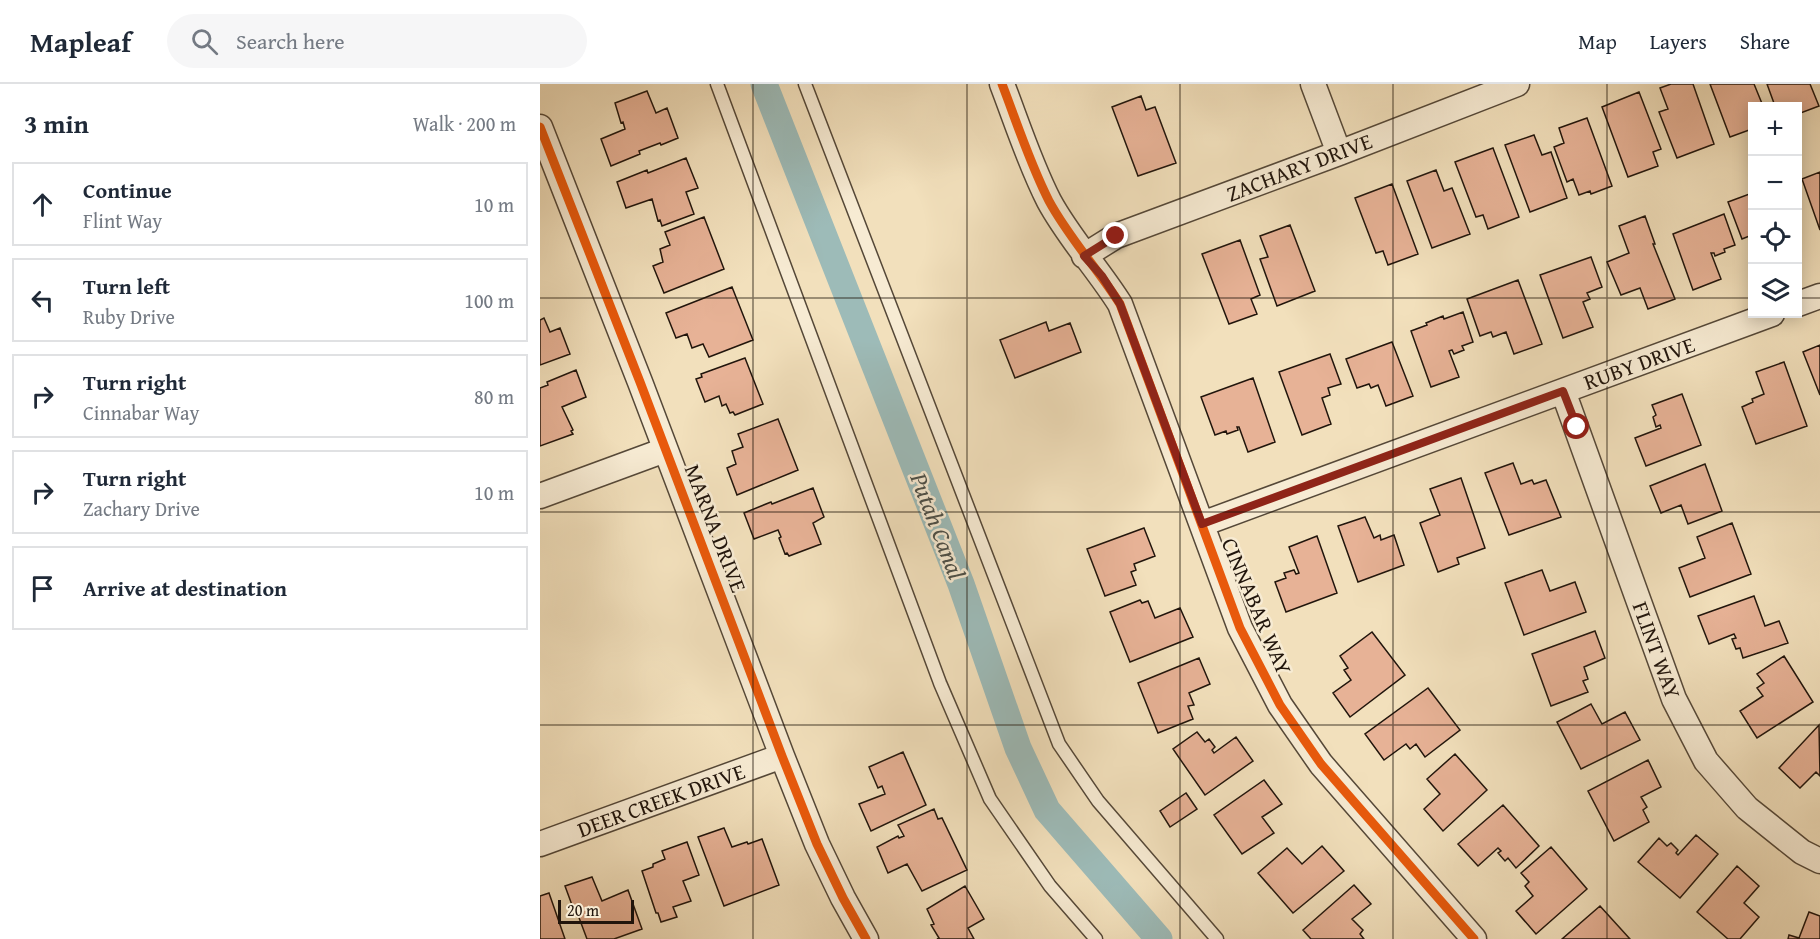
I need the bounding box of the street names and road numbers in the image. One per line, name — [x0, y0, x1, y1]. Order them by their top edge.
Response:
street label: ZACHARY DRIVE — [1222, 125, 1376, 209]
street label: RUBY DRIVE — [1579, 328, 1699, 398]
street label: MARNA DRIVE — [677, 459, 755, 597]
street label: CINNABAR WAY — [1214, 533, 1300, 679]
street label: FLINT WAY — [1625, 597, 1689, 703]
street label: DEER CREEK DRIVE — [573, 755, 749, 845]

